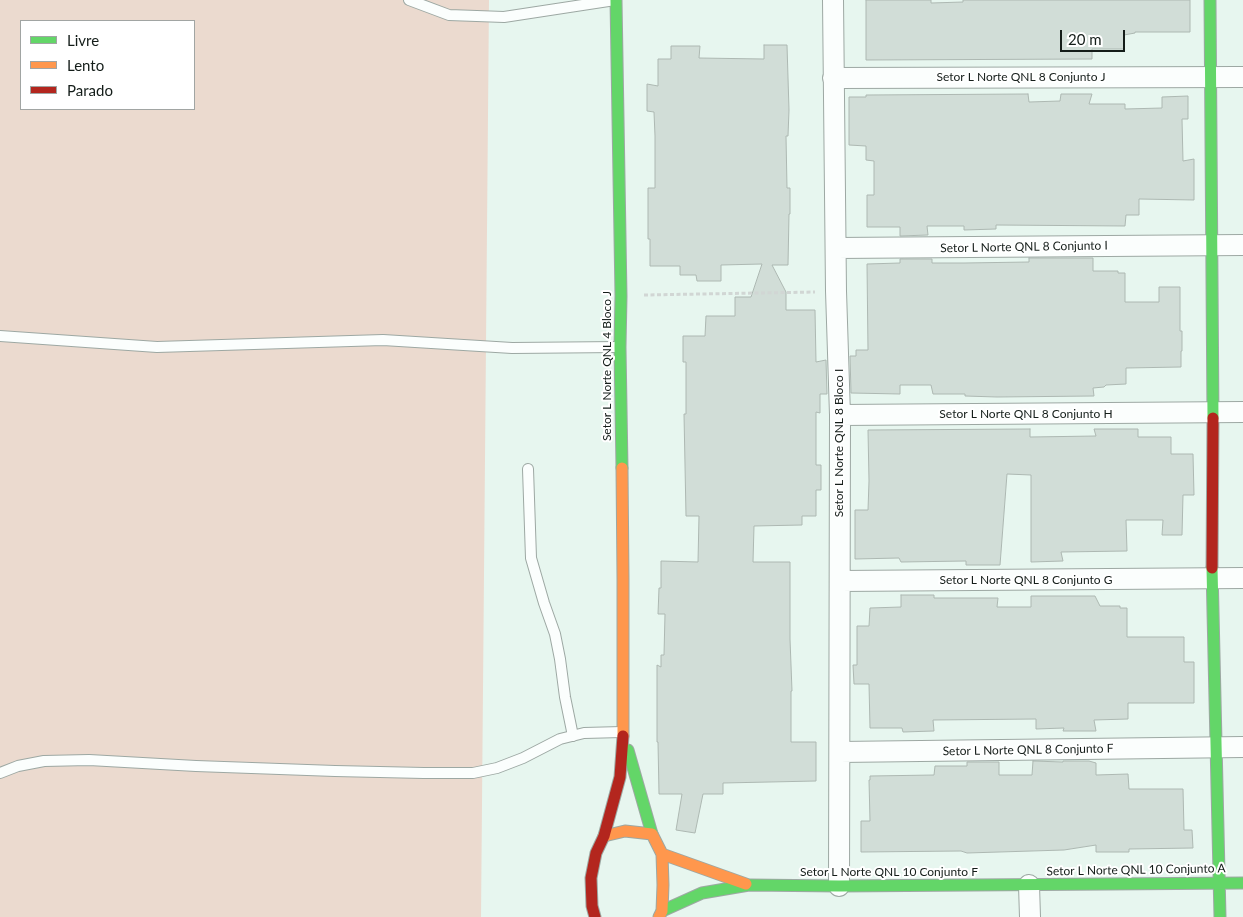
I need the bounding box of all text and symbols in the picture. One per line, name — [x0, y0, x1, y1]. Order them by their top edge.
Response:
legend — [20, 20, 195, 110]
scale bar — [1063, 20, 1128, 52]
text: 20 m — [1068, 30, 1102, 48]
text: Livre — [67, 31, 99, 49]
text: Lento — [67, 56, 104, 74]
street label: Setor L Norte QNL 8 Conjunto J — [936, 70, 1106, 84]
text: Parado — [67, 81, 113, 99]
street label: Setor L Norte QNL 8 Conjunto I — [940, 238, 1108, 256]
street label: Setor L Norte QNL 4 Bloco J — [600, 291, 614, 441]
street label: Setor L Norte QNL 8 Bloco I — [832, 369, 846, 517]
street label: Setor L Norte QNL 8 Conjunto H — [939, 407, 1113, 421]
street label: Setor L Norte QNL 8 Conjunto G — [940, 573, 1112, 587]
street label: Setor L Norte QNL 8 Conjunto F — [942, 741, 1114, 759]
street label: Setor L Norte QNL 10 Conjunto A — [1046, 861, 1226, 879]
street label: Setor L Norte QNL 10 Conjunto F — [800, 865, 978, 879]

